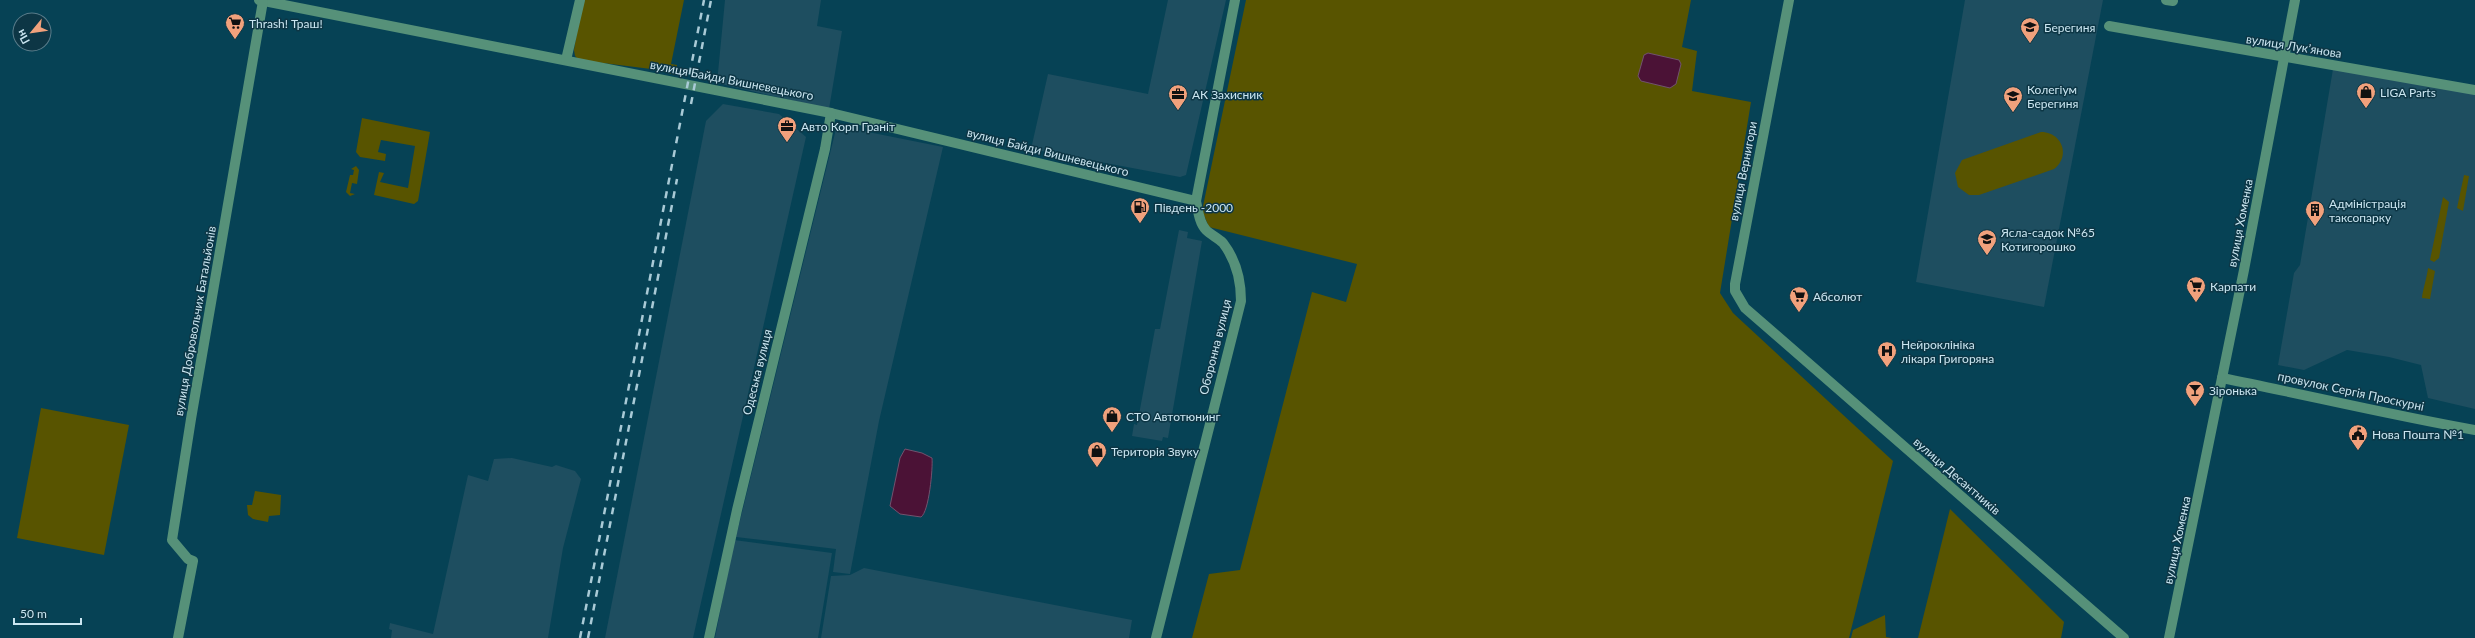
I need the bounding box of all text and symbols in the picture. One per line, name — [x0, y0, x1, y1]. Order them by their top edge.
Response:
north arrow — [12, 12, 52, 52]
supermarket icon: Thrash! Траш! — [224, 12, 246, 40]
place label: Thrash! Траш! — [249, 16, 323, 31]
school or university icon: Берегиня — [2019, 16, 2041, 44]
place label: Берегиня — [2044, 20, 2095, 35]
text: Пн — [14, 28, 32, 47]
street label: вулиця Лукʼянова — [2245, 31, 2343, 61]
street label: вулиця Байди Вишневецького — [649, 57, 815, 103]
shop icon: LIGA Parts — [2355, 81, 2377, 109]
place label: Колегіум Берегиня — [2027, 82, 2078, 111]
office icon: АК Захисник — [1167, 83, 1189, 111]
school or university icon: Колегіум Берегиня — [2002, 85, 2024, 113]
place label: LIGA Parts — [2380, 85, 2436, 100]
place label: АК Захисник — [1192, 87, 1263, 102]
office icon: Авто Корп Граніт — [776, 115, 798, 143]
place label: Авто Корп Граніт — [801, 119, 895, 134]
street label: вулиця Вернигори — [1726, 120, 1760, 222]
street label: вулиця Байди Вишневецького — [965, 125, 1131, 179]
street label: вулиця Хоменка — [2224, 178, 2256, 268]
fuel station icon: Південь -2000 — [1129, 196, 1151, 224]
place label: Адміністрація таксопарку — [2329, 196, 2406, 225]
building icon: Адміністрація таксопарку — [2304, 199, 2326, 227]
place label: Південь -2000 — [1154, 200, 1233, 215]
street label: вулиця Добровольчих Батальйонів — [171, 225, 219, 417]
place label: Ясла-садок №65 Котигорошко — [2000, 225, 2095, 254]
school or university icon: Ясла-садок №65 Котигорошко — [1976, 228, 1998, 256]
supermarket icon: Карпати — [2185, 275, 2207, 303]
place label: Карпати — [2210, 279, 2256, 294]
supermarket icon: Абсолют — [1788, 285, 1810, 313]
place label: Абсолют — [1813, 289, 1862, 304]
street label: Оборонна вулиця — [1196, 298, 1234, 396]
street label: Одеська вулиця — [739, 327, 775, 416]
place label: Нейроклініка лікаря Григоряна — [1901, 337, 1994, 366]
hospital icon: Нейроклініка лікаря Григоряна — [1876, 340, 1898, 368]
street label: провулок Сергія Проскурні — [2276, 368, 2426, 414]
bar icon: Зіронька — [2184, 379, 2206, 407]
place label: Зіронька — [2209, 383, 2257, 398]
shop icon: СТО Автотюнинг — [1101, 405, 1123, 433]
place label: СТО Автотюнинг — [1126, 409, 1221, 424]
public building icon: Нова Пошта №1 — [2347, 423, 2369, 451]
place label: Нова Пошта №1 — [2372, 427, 2464, 442]
street label: вулиця Десантників — [1910, 434, 2004, 518]
shop icon: Територія Звуку — [1086, 440, 1108, 468]
place label: Територія Звуку — [1111, 444, 1200, 459]
street label: вулиця Хоменка — [2160, 495, 2194, 585]
scale bar — [14, 600, 81, 626]
text: 50 m — [20, 606, 47, 621]

